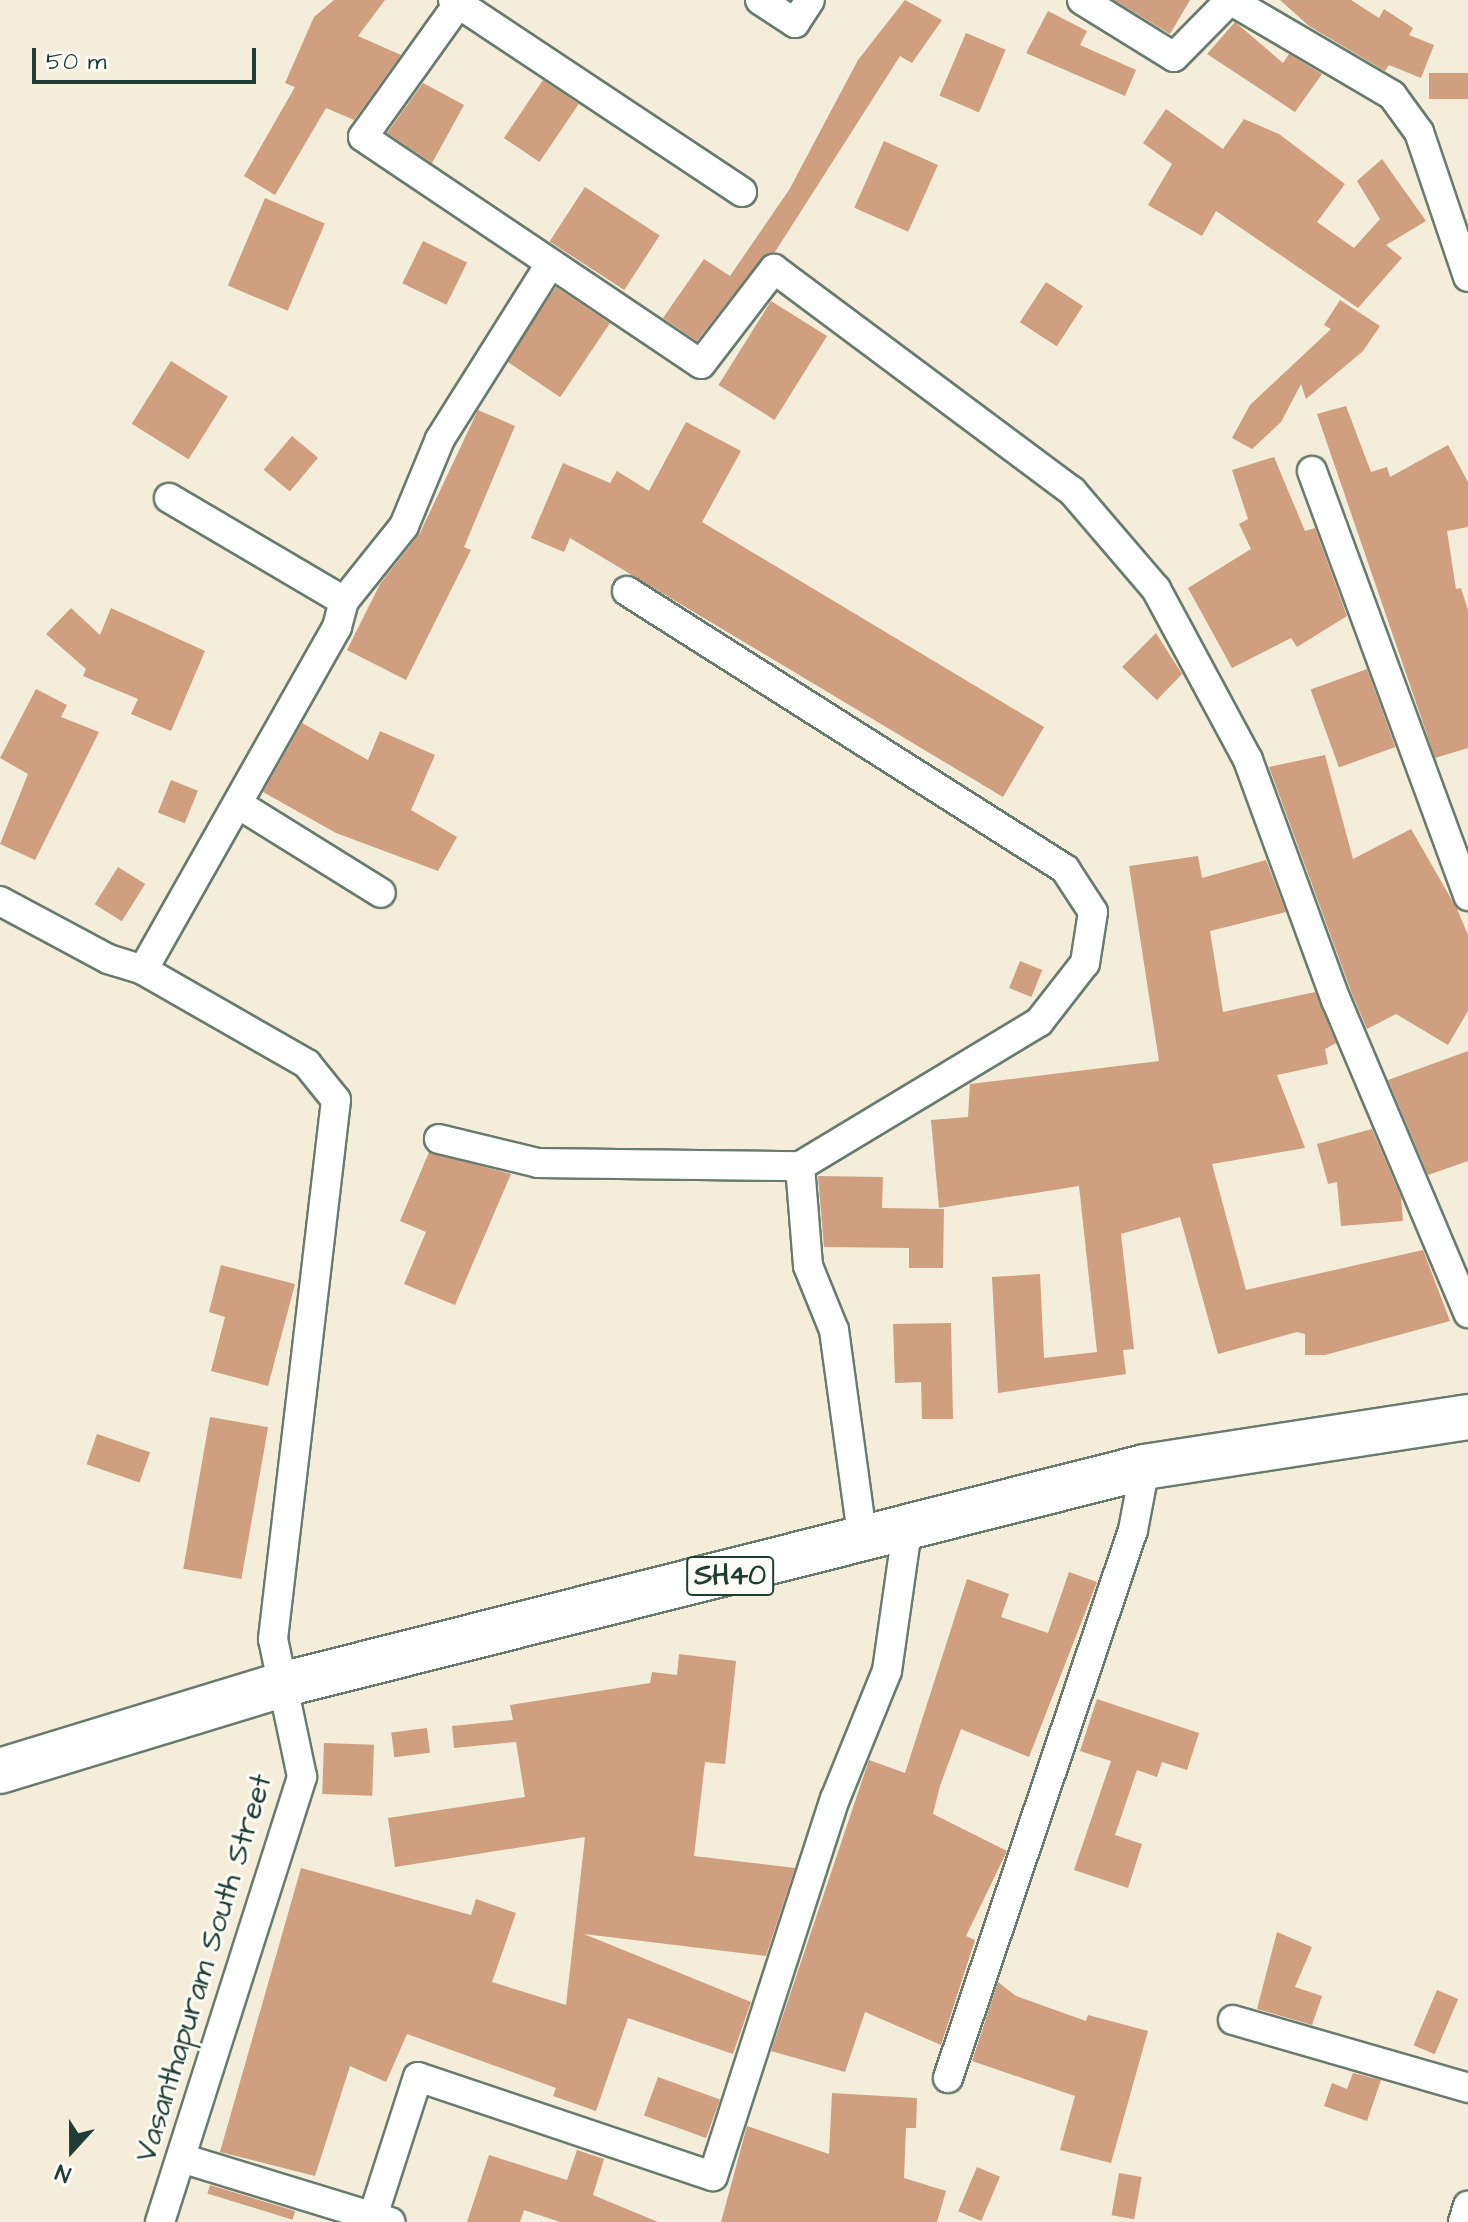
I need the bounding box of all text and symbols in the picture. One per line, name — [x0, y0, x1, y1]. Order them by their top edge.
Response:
scale bar — [36, 32, 260, 82]
text: 50 m — [46, 45, 106, 79]
road number: SH40 — [686, 1552, 774, 1600]
street label: Vasanthapuram South Street — [128, 1770, 280, 2166]
north arrow — [32, 2110, 112, 2190]
text: N — [51, 2156, 75, 2190]

